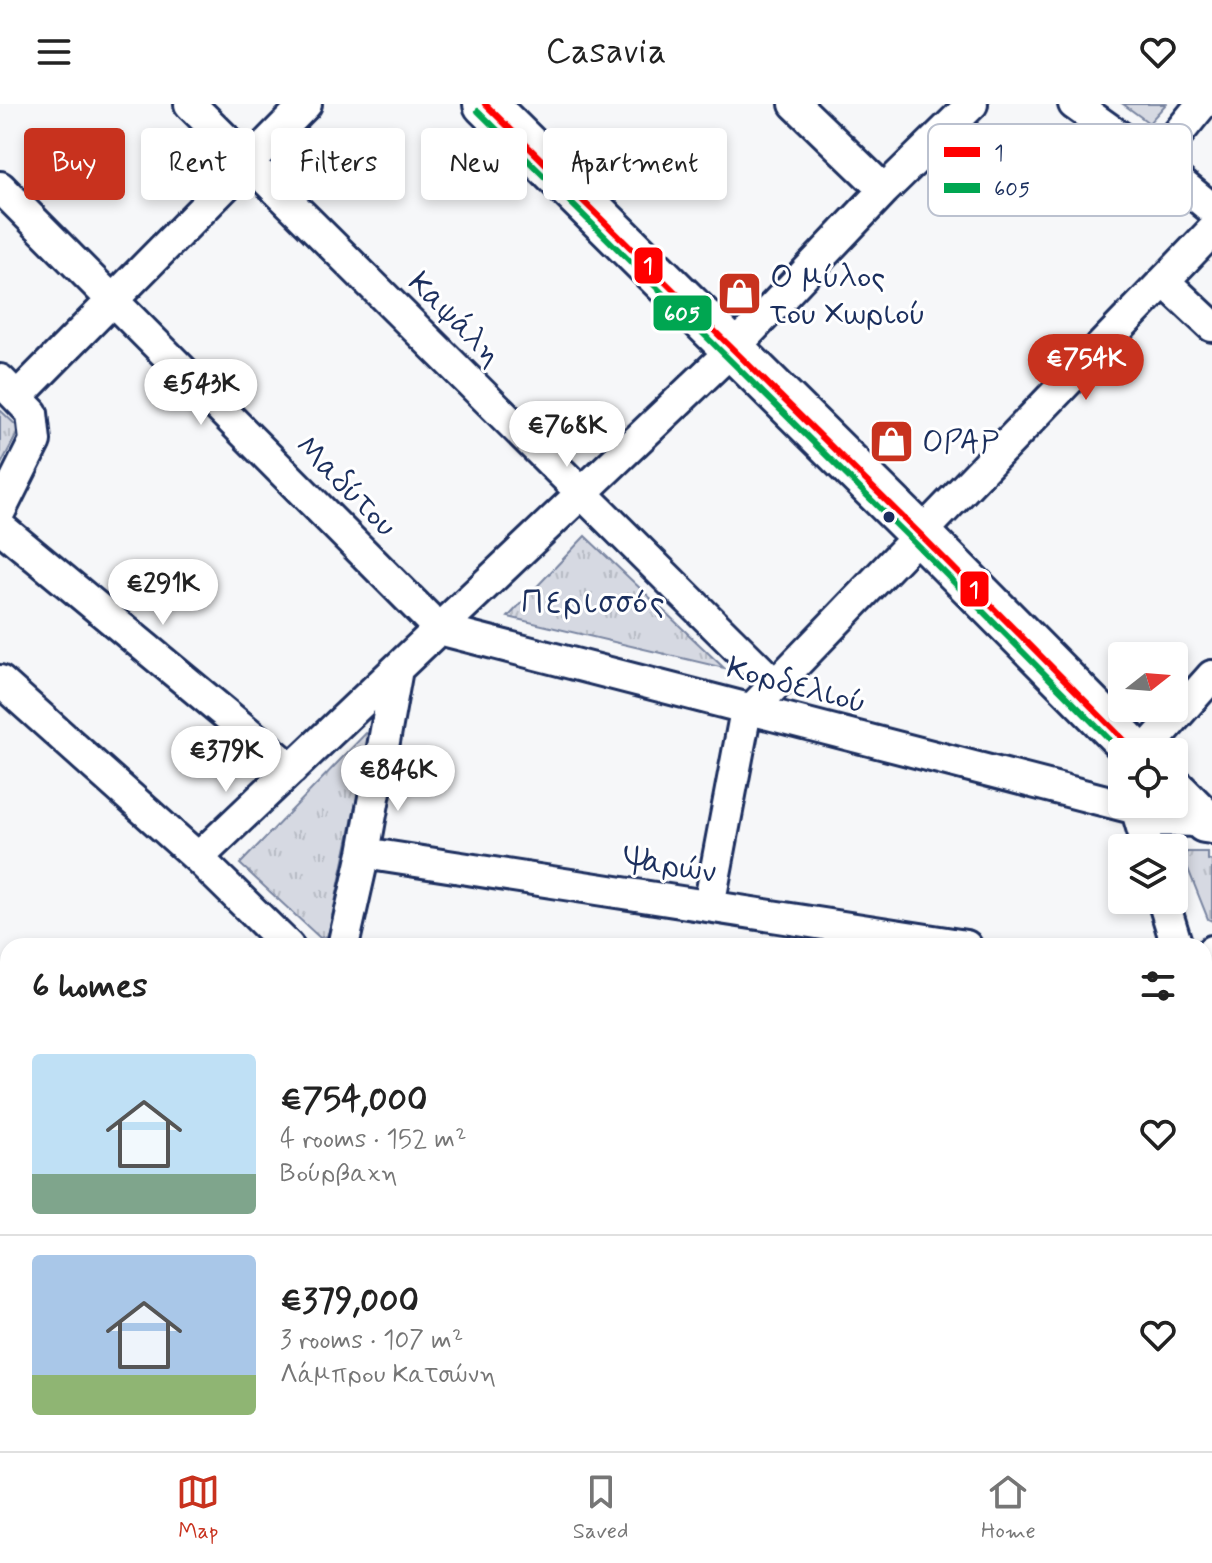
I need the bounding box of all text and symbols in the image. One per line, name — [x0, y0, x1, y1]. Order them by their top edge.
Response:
text: Casavia — [545, 29, 667, 76]
icon: menu — [32, 30, 76, 74]
icon: heart — [1136, 30, 1180, 74]
legend — [928, 124, 1192, 216]
chip: Buy — [24, 128, 125, 200]
chip: Rent — [141, 128, 255, 200]
chip: Filters — [271, 128, 405, 200]
chip: New — [421, 128, 527, 200]
chip: Apartment — [543, 128, 727, 200]
text: 1 — [994, 140, 1004, 168]
text: 605 — [994, 176, 1030, 204]
line badge: 1 — [633, 246, 664, 285]
text: 1 — [643, 253, 653, 281]
place label: Ο μύλος του Χωριού — [769, 257, 926, 336]
street label: Καψάλη — [398, 263, 511, 376]
shop icon: Ο μύλος του Χωριού — [715, 270, 763, 318]
line badge: 605 — [652, 294, 713, 332]
text: 605 — [664, 301, 700, 329]
pin: €754K — [1030, 334, 1142, 402]
text: €754K — [1046, 343, 1126, 377]
pin: €543K — [145, 359, 257, 427]
text: €543K — [162, 368, 240, 402]
pin: €768K — [511, 401, 623, 469]
text: €768K — [527, 410, 607, 444]
shop icon: OPAP — [867, 417, 915, 465]
place label: OPAP — [922, 422, 999, 464]
street label: Μαδύτου — [285, 426, 406, 547]
unlabelled marker — [881, 509, 897, 525]
pin: €291K — [107, 559, 219, 627]
text: €291K — [126, 568, 200, 602]
line badge: 1 — [959, 570, 990, 608]
text: 1 — [969, 577, 979, 605]
district label: Περισσός — [521, 581, 667, 626]
north arrow — [1108, 642, 1188, 722]
map controls — [1108, 642, 1188, 914]
street label: Κορδελιού — [722, 647, 871, 725]
pin: €379K — [170, 726, 282, 794]
text: €379K — [189, 735, 263, 769]
button: locate — [1108, 738, 1188, 818]
pin: €846K — [342, 745, 454, 813]
text: €846K — [359, 754, 437, 788]
button: layers — [1108, 834, 1188, 914]
street label: Ψαρών — [619, 838, 719, 894]
text: 6 homes — [32, 964, 147, 1009]
icon: filters — [1136, 964, 1180, 1008]
text: €754,000 — [280, 1078, 427, 1123]
icon: home — [96, 1086, 192, 1182]
icon: heart — [1136, 1112, 1180, 1156]
text: 4 rooms · 152 m² — [280, 1123, 467, 1157]
text: Βούρβαχη — [280, 1157, 398, 1191]
text: €379,000 — [280, 1279, 419, 1324]
icon: home — [96, 1287, 192, 1383]
icon: heart — [1136, 1313, 1180, 1357]
text: 3 rooms · 107 m² — [280, 1324, 463, 1358]
text: Λάμπρου Κατσώνη — [280, 1358, 496, 1392]
tab: Map — [176, 1470, 220, 1546]
tab: Saved — [573, 1470, 628, 1546]
tab: Home — [981, 1470, 1036, 1546]

